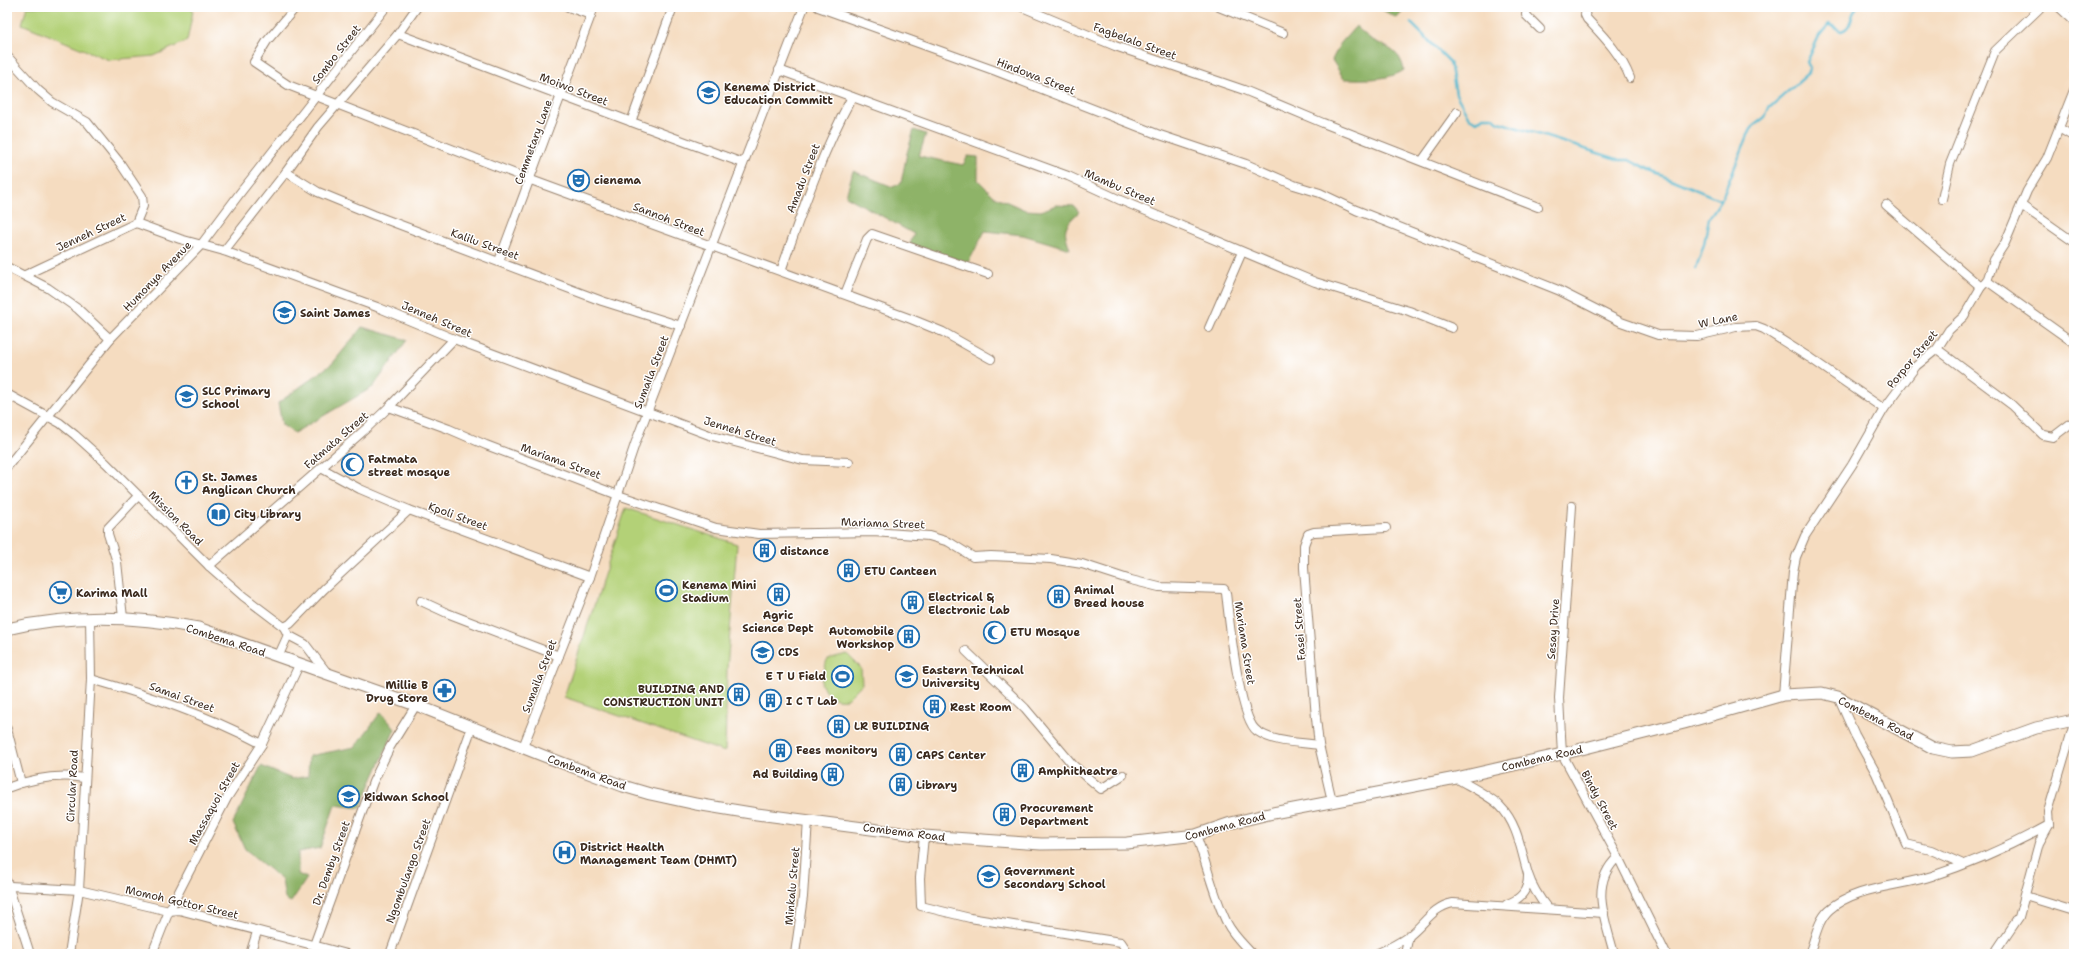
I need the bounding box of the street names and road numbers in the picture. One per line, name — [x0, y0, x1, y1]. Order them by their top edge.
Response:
street label: Fagbelalo Street — [1091, 19, 1179, 64]
street label: Sombo Street — [309, 21, 364, 87]
street label: Hindowa Street — [994, 55, 1078, 98]
street label: Moiwo Street — [537, 70, 610, 109]
street label: Cemmetary Lane — [511, 98, 556, 187]
street label: Amadu Street — [783, 141, 824, 215]
street label: Mambu Street — [1082, 166, 1158, 209]
street label: Sannoh Street — [631, 199, 707, 240]
street label: Jenneh Street — [54, 210, 129, 255]
street label: Kalilu Streeet — [449, 225, 521, 264]
street label: Humonya Avenue — [120, 238, 195, 315]
street label: Jenneh Street — [399, 298, 474, 341]
street label: W Lane — [1697, 309, 1739, 332]
street label: Porpor Street — [1884, 327, 1941, 392]
street label: Sumaila Street — [631, 333, 672, 411]
street label: Fatmata Street — [301, 408, 372, 472]
street label: Jenneh Street — [702, 413, 778, 450]
street label: Mariama Street — [519, 440, 603, 483]
street label: Mission Road — [145, 488, 206, 549]
street label: Kpoli Street — [426, 499, 490, 534]
street label: Mariama Street — [841, 515, 926, 532]
street label: Fasei Street — [1290, 597, 1309, 661]
street label: Sesay Drive — [1544, 598, 1563, 660]
street label: Mariama Street — [1231, 600, 1259, 686]
street label: Combema Road — [184, 621, 268, 660]
street label: Sumaila Street — [519, 637, 560, 715]
street label: Samai Street — [147, 679, 217, 716]
street label: Combema Road — [1835, 693, 1916, 744]
street label: Combema Road — [1500, 742, 1584, 775]
street label: Circular Road — [63, 749, 82, 823]
street label: Combema Road — [545, 751, 628, 794]
street label: Massaquoi Street — [185, 759, 244, 848]
street label: Bindy Street — [1578, 768, 1622, 833]
street label: Combema Road — [1183, 809, 1267, 844]
street label: Ngombulango Street — [383, 817, 434, 926]
street label: Dr. Demby Street — [309, 819, 354, 908]
street label: Combema Road — [862, 820, 946, 845]
street label: Minkalu Street — [782, 846, 803, 926]
street label: Momoh Gottor Street — [124, 882, 240, 923]

